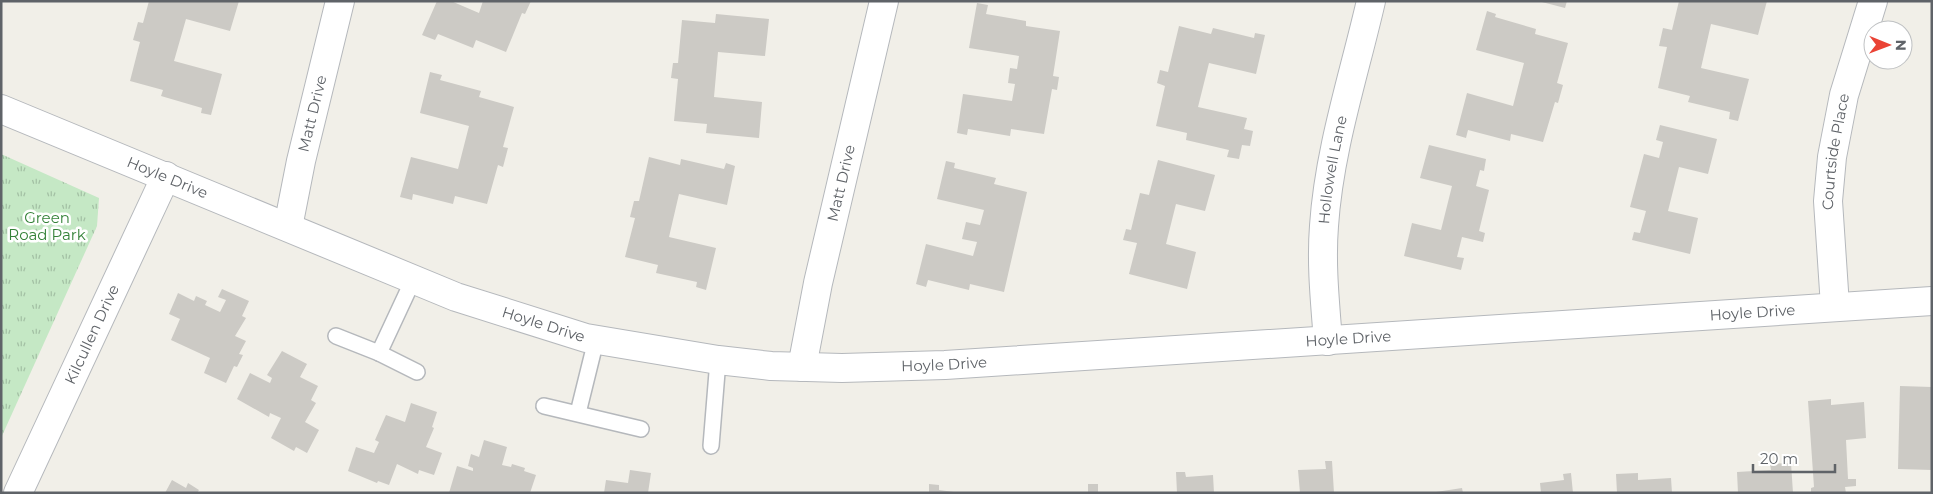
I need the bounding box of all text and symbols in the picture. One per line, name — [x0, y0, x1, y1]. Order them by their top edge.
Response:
north arrow — [1863, 20, 1913, 70]
text: N — [1892, 39, 1910, 51]
street label: Matt Drive — [294, 73, 331, 154]
street label: Courtside Place — [1818, 92, 1853, 211]
street label: Hollowell Lane — [1314, 114, 1351, 225]
street label: Matt Drive — [823, 143, 859, 223]
street label: Hoyle Drive — [124, 152, 211, 202]
park label: Green Road Park — [8, 208, 86, 244]
street label: Kilcullen Drive — [60, 281, 123, 387]
street label: Hoyle Drive — [1709, 300, 1796, 324]
street label: Hoyle Drive — [500, 302, 587, 346]
street label: Hoyle Drive — [1305, 326, 1392, 351]
street label: Hoyle Drive — [901, 352, 988, 375]
scale bar — [1753, 442, 1836, 474]
text: 20 m — [1760, 449, 1798, 468]

